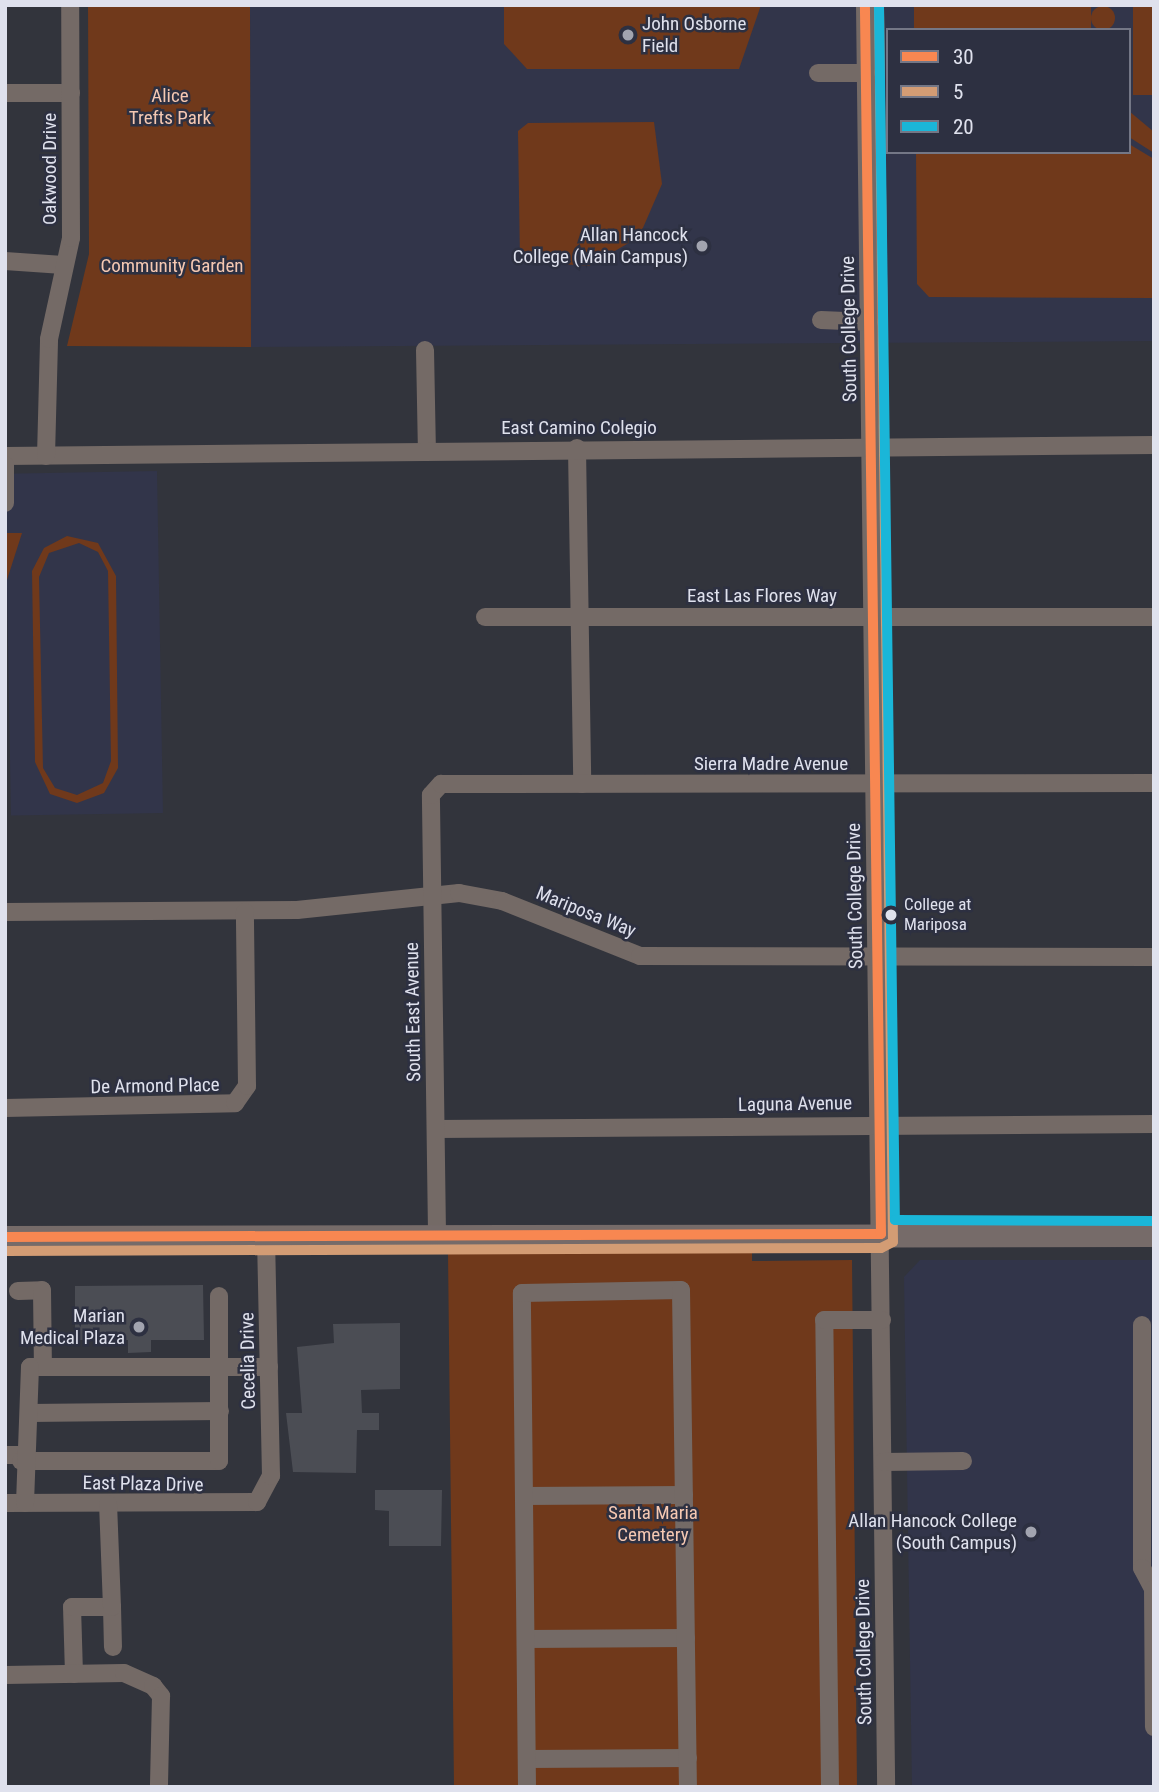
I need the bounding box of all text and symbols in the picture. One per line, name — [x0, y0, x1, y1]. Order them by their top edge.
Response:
place label: John Osborne Field — [642, 13, 746, 57]
marker: John Osborne Field — [620, 27, 636, 43]
legend — [886, 28, 1131, 154]
text: 30 — [953, 45, 974, 69]
text: 5 — [953, 80, 963, 104]
park label: Alice Trefts Park — [129, 85, 211, 129]
street label: Oakwood Drive — [39, 113, 61, 225]
text: 20 — [953, 115, 974, 139]
place label: Allan Hancock College (Main Campus) — [513, 224, 688, 268]
marker: Allan Hancock College (Main Campus) — [694, 238, 710, 254]
park label: Community Garden — [100, 255, 244, 277]
street label: South College Drive — [836, 256, 862, 402]
street label: East Camino Colegio — [501, 417, 657, 439]
street label: East Las Flores Way — [687, 585, 837, 607]
street label: Sierra Madre Avenue — [694, 753, 848, 775]
street label: South College Drive — [842, 823, 868, 969]
street label: Mariposa Way — [533, 882, 639, 942]
place label: College at Mariposa — [904, 895, 971, 935]
marker: College at Mariposa — [884, 908, 898, 922]
street label: South East Avenue — [400, 942, 426, 1082]
street label: De Armond Place — [90, 1073, 220, 1099]
street label: Laguna Avenue — [738, 1092, 852, 1116]
place label: Marian Medical Plaza — [20, 1305, 125, 1349]
street label: Cecelia Drive — [236, 1312, 260, 1410]
marker: Marian Medical Plaza — [131, 1319, 147, 1335]
street label: East Plaza Drive — [82, 1472, 204, 1496]
park label: Santa Maria Cemetery — [608, 1502, 698, 1546]
place label: Allan Hancock College (South Campus) — [848, 1510, 1017, 1554]
marker: Allan Hancock College (South Campus) — [1023, 1524, 1039, 1540]
street label: South College Drive — [851, 1579, 877, 1725]

